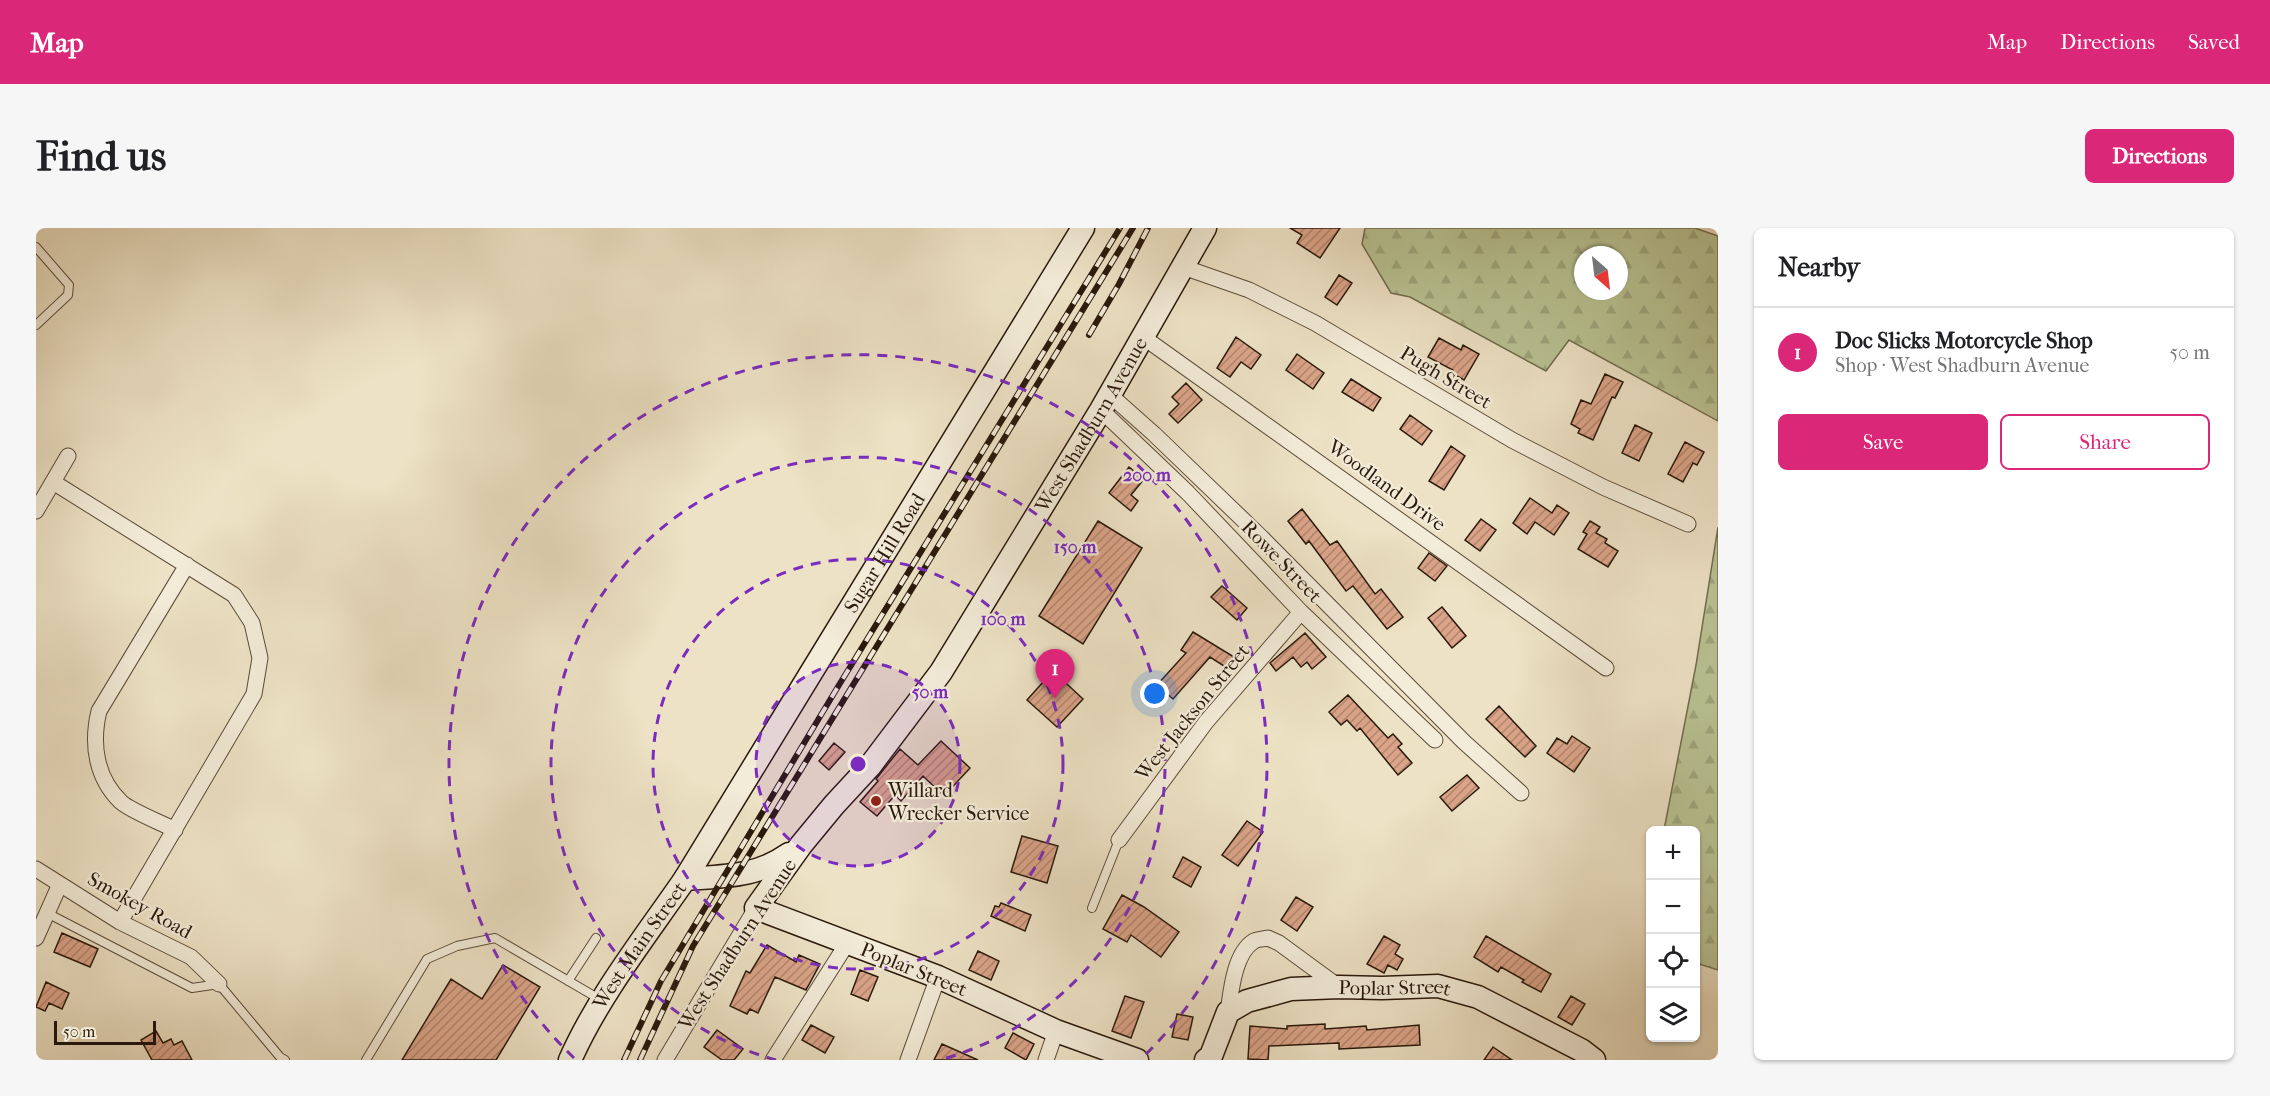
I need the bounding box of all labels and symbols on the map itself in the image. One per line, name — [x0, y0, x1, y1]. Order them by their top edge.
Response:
north arrow — [1574, 246, 1628, 300]
street label: West Shadburn Avenue — [1030, 333, 1152, 517]
street label: Pugh Street — [1396, 341, 1496, 414]
street label: Woodland Drive — [1323, 434, 1450, 536]
text: 200 m — [1123, 465, 1172, 486]
street label: Sugar Hill Road — [840, 488, 931, 617]
street label: Rowe Street — [1237, 515, 1327, 607]
text: 150 m — [1054, 537, 1097, 558]
text: 100 m — [980, 609, 1027, 630]
street label: West Jackson Street — [1130, 640, 1254, 786]
pin: 1 — [1036, 650, 1074, 699]
your location — [1140, 679, 1169, 708]
text: 50 m — [912, 682, 949, 703]
centre of rings — [848, 754, 868, 774]
place label: Willard Wrecker Service — [887, 779, 1029, 825]
marker: Willard Wrecker Service — [869, 794, 883, 808]
street label: West Shadburn Avenue — [673, 854, 801, 1035]
street label: Smokey Road — [83, 867, 197, 944]
street label: West Main Street — [588, 878, 691, 1015]
street label: Poplar Street — [857, 938, 970, 1001]
street label: Poplar Street — [1338, 974, 1454, 1001]
scale bar — [54, 1018, 156, 1046]

